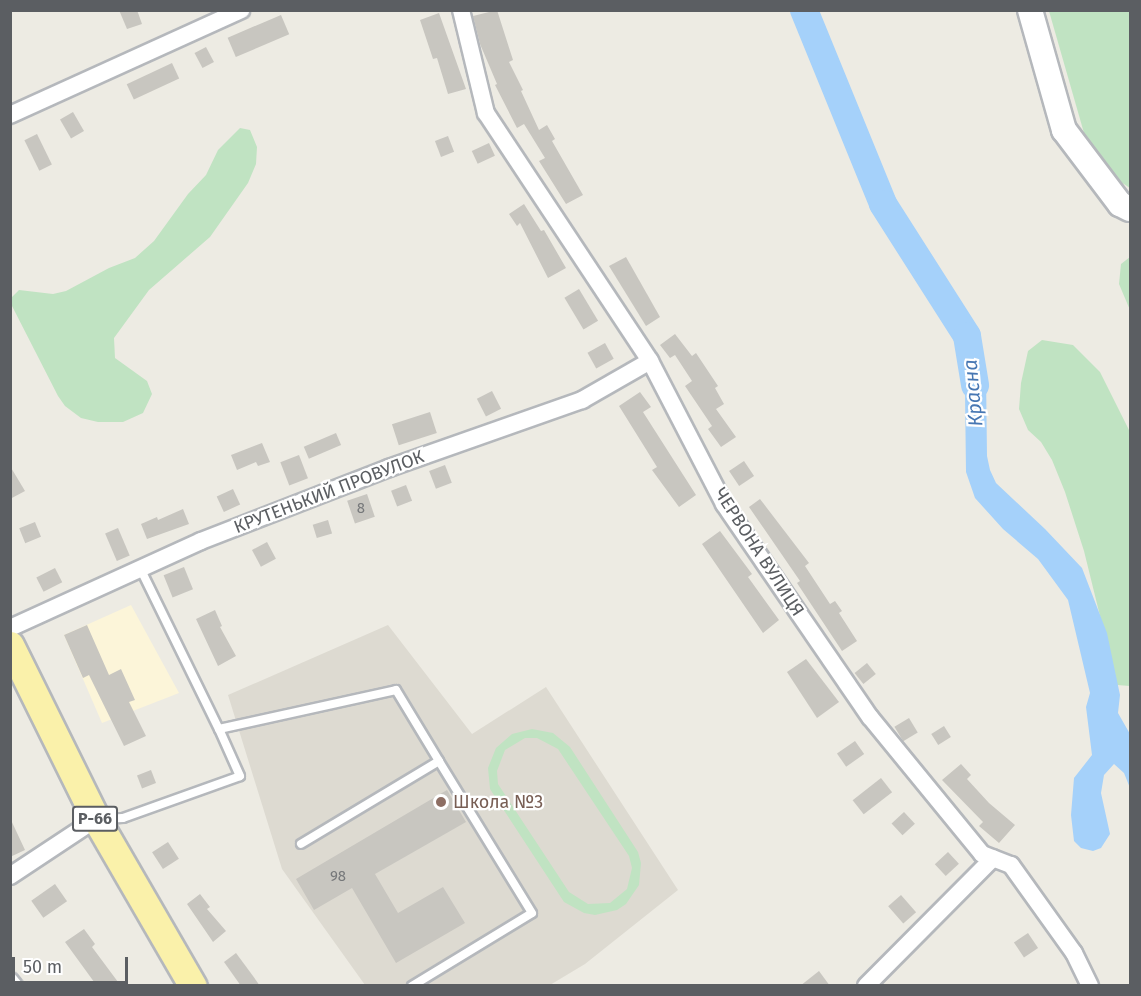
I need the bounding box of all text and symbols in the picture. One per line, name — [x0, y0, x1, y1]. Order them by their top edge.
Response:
water label: Красна — [958, 358, 988, 428]
street label: КРУТЕНЬКИЙ ПРОВУЛОК — [231, 446, 427, 538]
street label: ЧЕРВОНА ВУЛИЦЯ — [709, 484, 809, 620]
house number: 8 — [357, 500, 365, 518]
place label: Школа №3 — [453, 791, 543, 813]
marker: Школа №3 — [434, 795, 448, 809]
road number: Р-66 — [71, 806, 119, 832]
house number: 98 — [330, 868, 346, 886]
scale bar — [15, 945, 130, 983]
text: 50 m — [23, 956, 62, 978]

